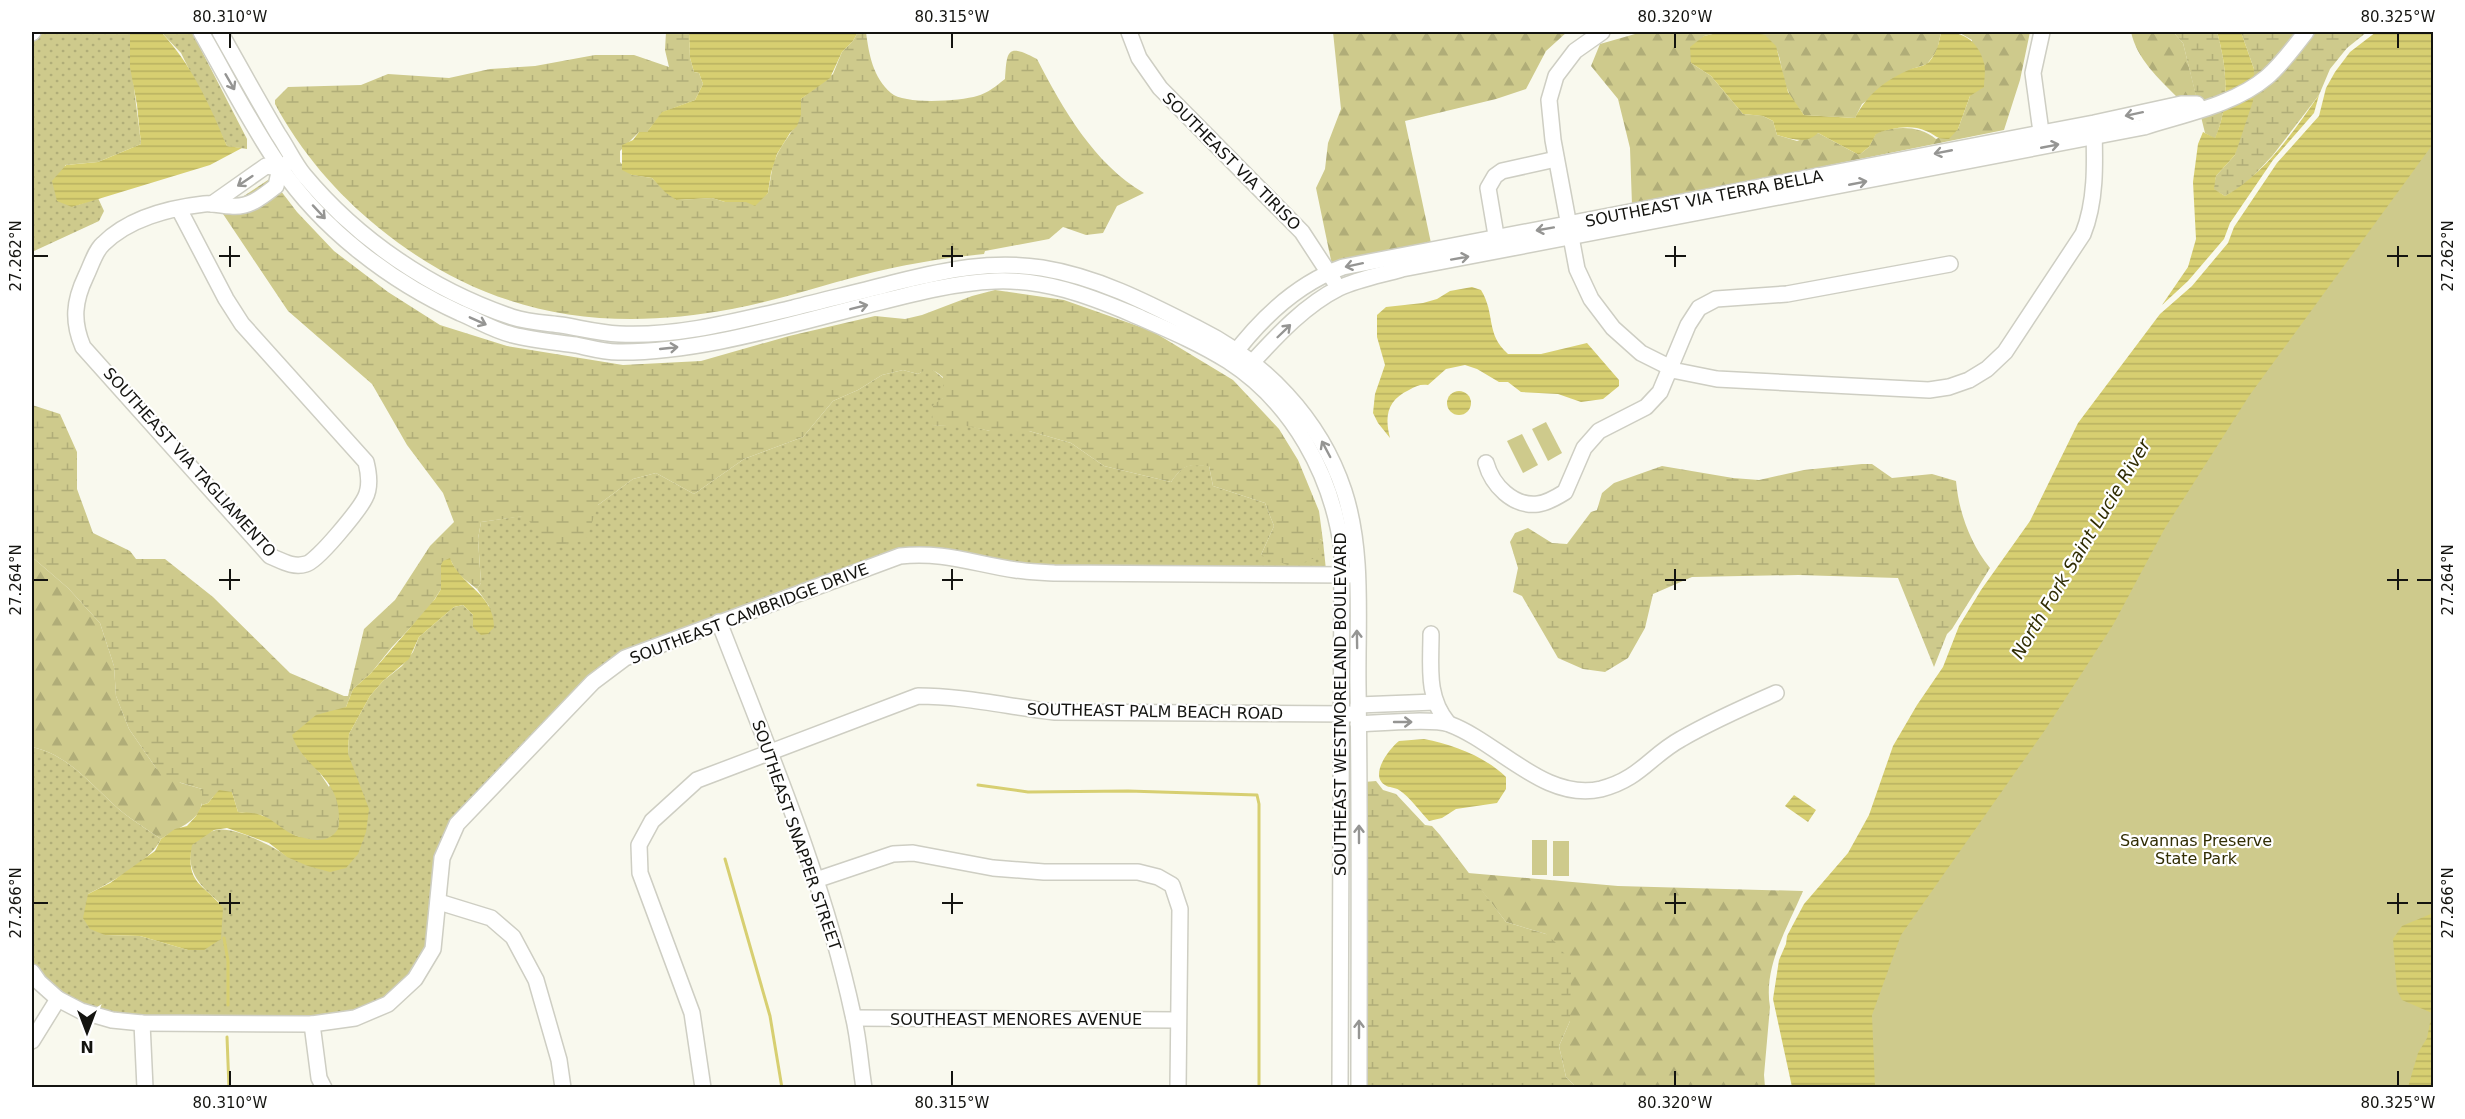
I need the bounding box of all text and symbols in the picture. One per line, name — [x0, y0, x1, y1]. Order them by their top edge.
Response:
text: 80.310°W — [193, 8, 268, 26]
text: 80.315°W — [915, 8, 990, 26]
text: 80.320°W — [1638, 8, 1713, 26]
text: 80.325°W — [2361, 8, 2436, 26]
one-way arrow — [224, 73, 236, 90]
street label: SOUTHEAST VIA TIRISO — [1159, 88, 1305, 234]
one-way arrow — [2125, 109, 2144, 120]
one-way arrow — [2039, 140, 2059, 151]
one-way arrow — [1933, 147, 1953, 158]
street label: SOUTHEAST VIA TERRA BELLA — [1584, 166, 1825, 231]
one-way arrow — [237, 175, 253, 187]
one-way arrow — [1848, 177, 1867, 188]
one-way arrow — [312, 204, 326, 219]
text: 27.262°N — [7, 220, 25, 292]
text: 27.262°N — [2439, 220, 2457, 292]
one-way arrow — [1536, 223, 1555, 234]
one-way arrow — [1450, 252, 1470, 263]
one-way arrow — [1344, 260, 1364, 271]
one-way arrow — [850, 301, 869, 313]
one-way arrow — [469, 316, 487, 327]
one-way arrow — [1276, 323, 1291, 338]
one-way arrow — [658, 342, 678, 353]
street label: SOUTHEAST VIA TAGLIAMENTO — [99, 364, 280, 561]
water label: North Fork Saint Lucie River — [2007, 434, 2155, 662]
one-way arrow — [1320, 441, 1332, 458]
street label: SOUTHEAST WESTMORELAND BOULEVARD — [1331, 532, 1350, 876]
text: 27.264°N — [7, 544, 25, 616]
text: 27.264°N — [2439, 544, 2457, 616]
street label: SOUTHEAST CAMBRIDGE DRIVE — [627, 559, 871, 668]
one-way arrow — [1351, 630, 1363, 650]
street label: SOUTHEAST PALM BEACH ROAD — [1027, 700, 1283, 723]
one-way arrow — [1393, 716, 1413, 728]
street label: SOUTHEAST SNAPPER STREET — [748, 718, 845, 953]
one-way arrow — [1353, 825, 1365, 845]
park label: Savannas Preserve State Park — [2120, 831, 2272, 868]
text: 27.266°N — [7, 867, 25, 939]
text: 27.266°N — [2439, 867, 2457, 939]
north arrow — [57, 1002, 117, 1062]
street label: SOUTHEAST MENORES AVENUE — [890, 1010, 1142, 1029]
one-way arrow — [1353, 1020, 1365, 1040]
text: N — [80, 1037, 94, 1056]
text: 80.310°W — [193, 1094, 268, 1112]
text: 80.315°W — [915, 1094, 990, 1112]
text: 80.320°W — [1638, 1094, 1713, 1112]
text: 80.325°W — [2361, 1094, 2436, 1112]

